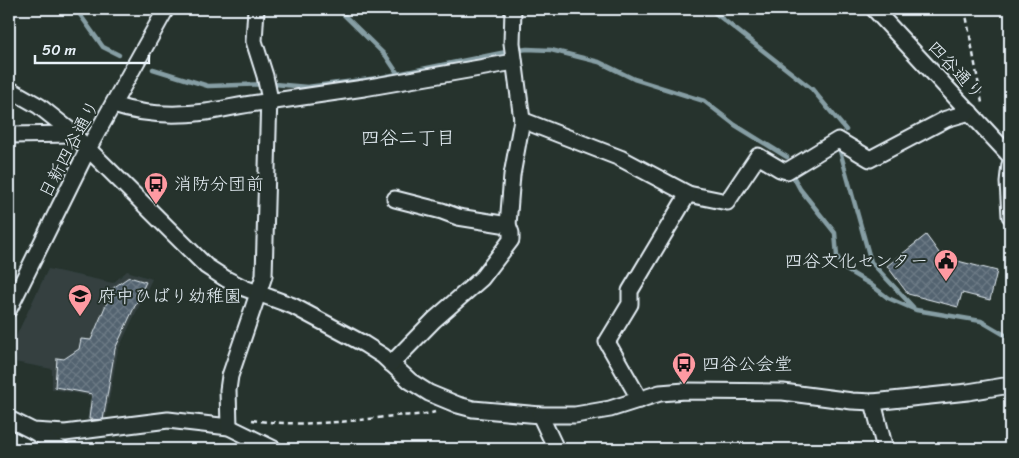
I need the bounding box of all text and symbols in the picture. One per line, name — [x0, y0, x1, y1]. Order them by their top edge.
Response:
scale bar — [35, 32, 149, 64]
street label: 四谷通り — [920, 33, 992, 107]
text: 50 m — [42, 37, 77, 63]
street label: 日新四谷通り — [30, 94, 108, 204]
district label: 四谷二丁目 — [360, 121, 456, 154]
place label: 消防分団前 — [174, 168, 264, 200]
bus stop icon: 消防分団前 — [143, 171, 169, 205]
place label: 四谷文化センター — [785, 245, 928, 277]
public building icon: 四谷文化センター — [933, 248, 959, 282]
place label: 府中ひばり幼稚園 — [98, 280, 242, 312]
school or university icon: 府中ひばり幼稚園 — [67, 283, 93, 317]
place label: 四谷公会堂 — [702, 348, 792, 380]
bus stop icon: 四谷公会堂 — [671, 351, 697, 385]

